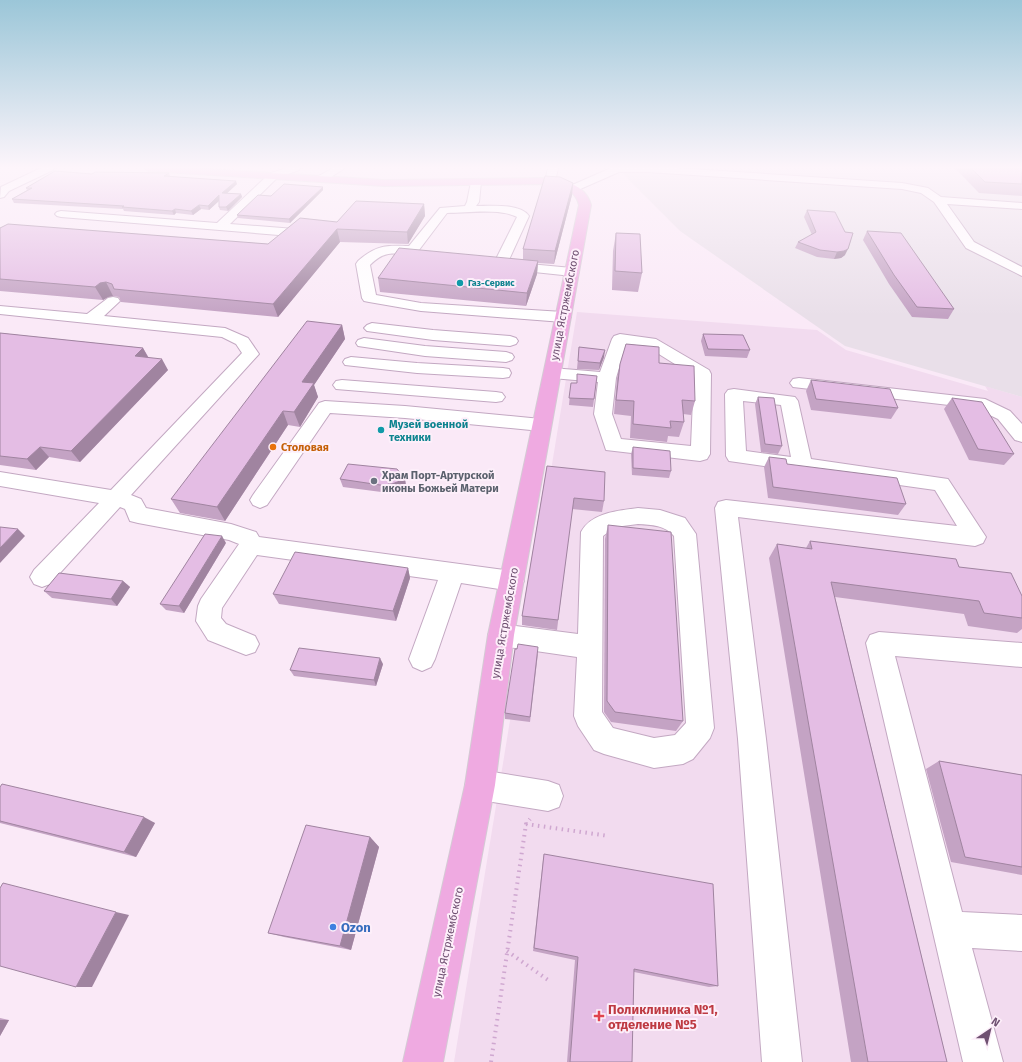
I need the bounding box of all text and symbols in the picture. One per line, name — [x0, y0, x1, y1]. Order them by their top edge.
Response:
street label: улица Ястржембского — [548, 248, 582, 362]
marker: Газ-Сервис — [455, 278, 465, 288]
place label: Газ-Сервис — [468, 278, 515, 288]
place label: Музей военной техники — [389, 418, 468, 444]
marker: Музей военной техники — [376, 425, 386, 435]
place label: Столовая — [281, 441, 329, 454]
marker: Столовая — [268, 442, 278, 452]
place label: Храм Порт-Артурской иконы Божьей Матери — [381, 469, 499, 495]
marker: Храм Порт-Артурской иконы Божьей Матери — [369, 476, 379, 486]
street label: улица Ястржембского — [489, 566, 521, 680]
street label: улица Ястржембского — [430, 886, 466, 998]
place label: Ozon — [341, 920, 371, 935]
marker: Ozon — [328, 922, 338, 932]
place label: Поликлиника №1, отделение №5 — [608, 1002, 718, 1032]
marker: Поликлиника №1, отделение №5 — [593, 1010, 605, 1022]
north arrow — [970, 1010, 1010, 1050]
text: N — [989, 1015, 1002, 1030]

